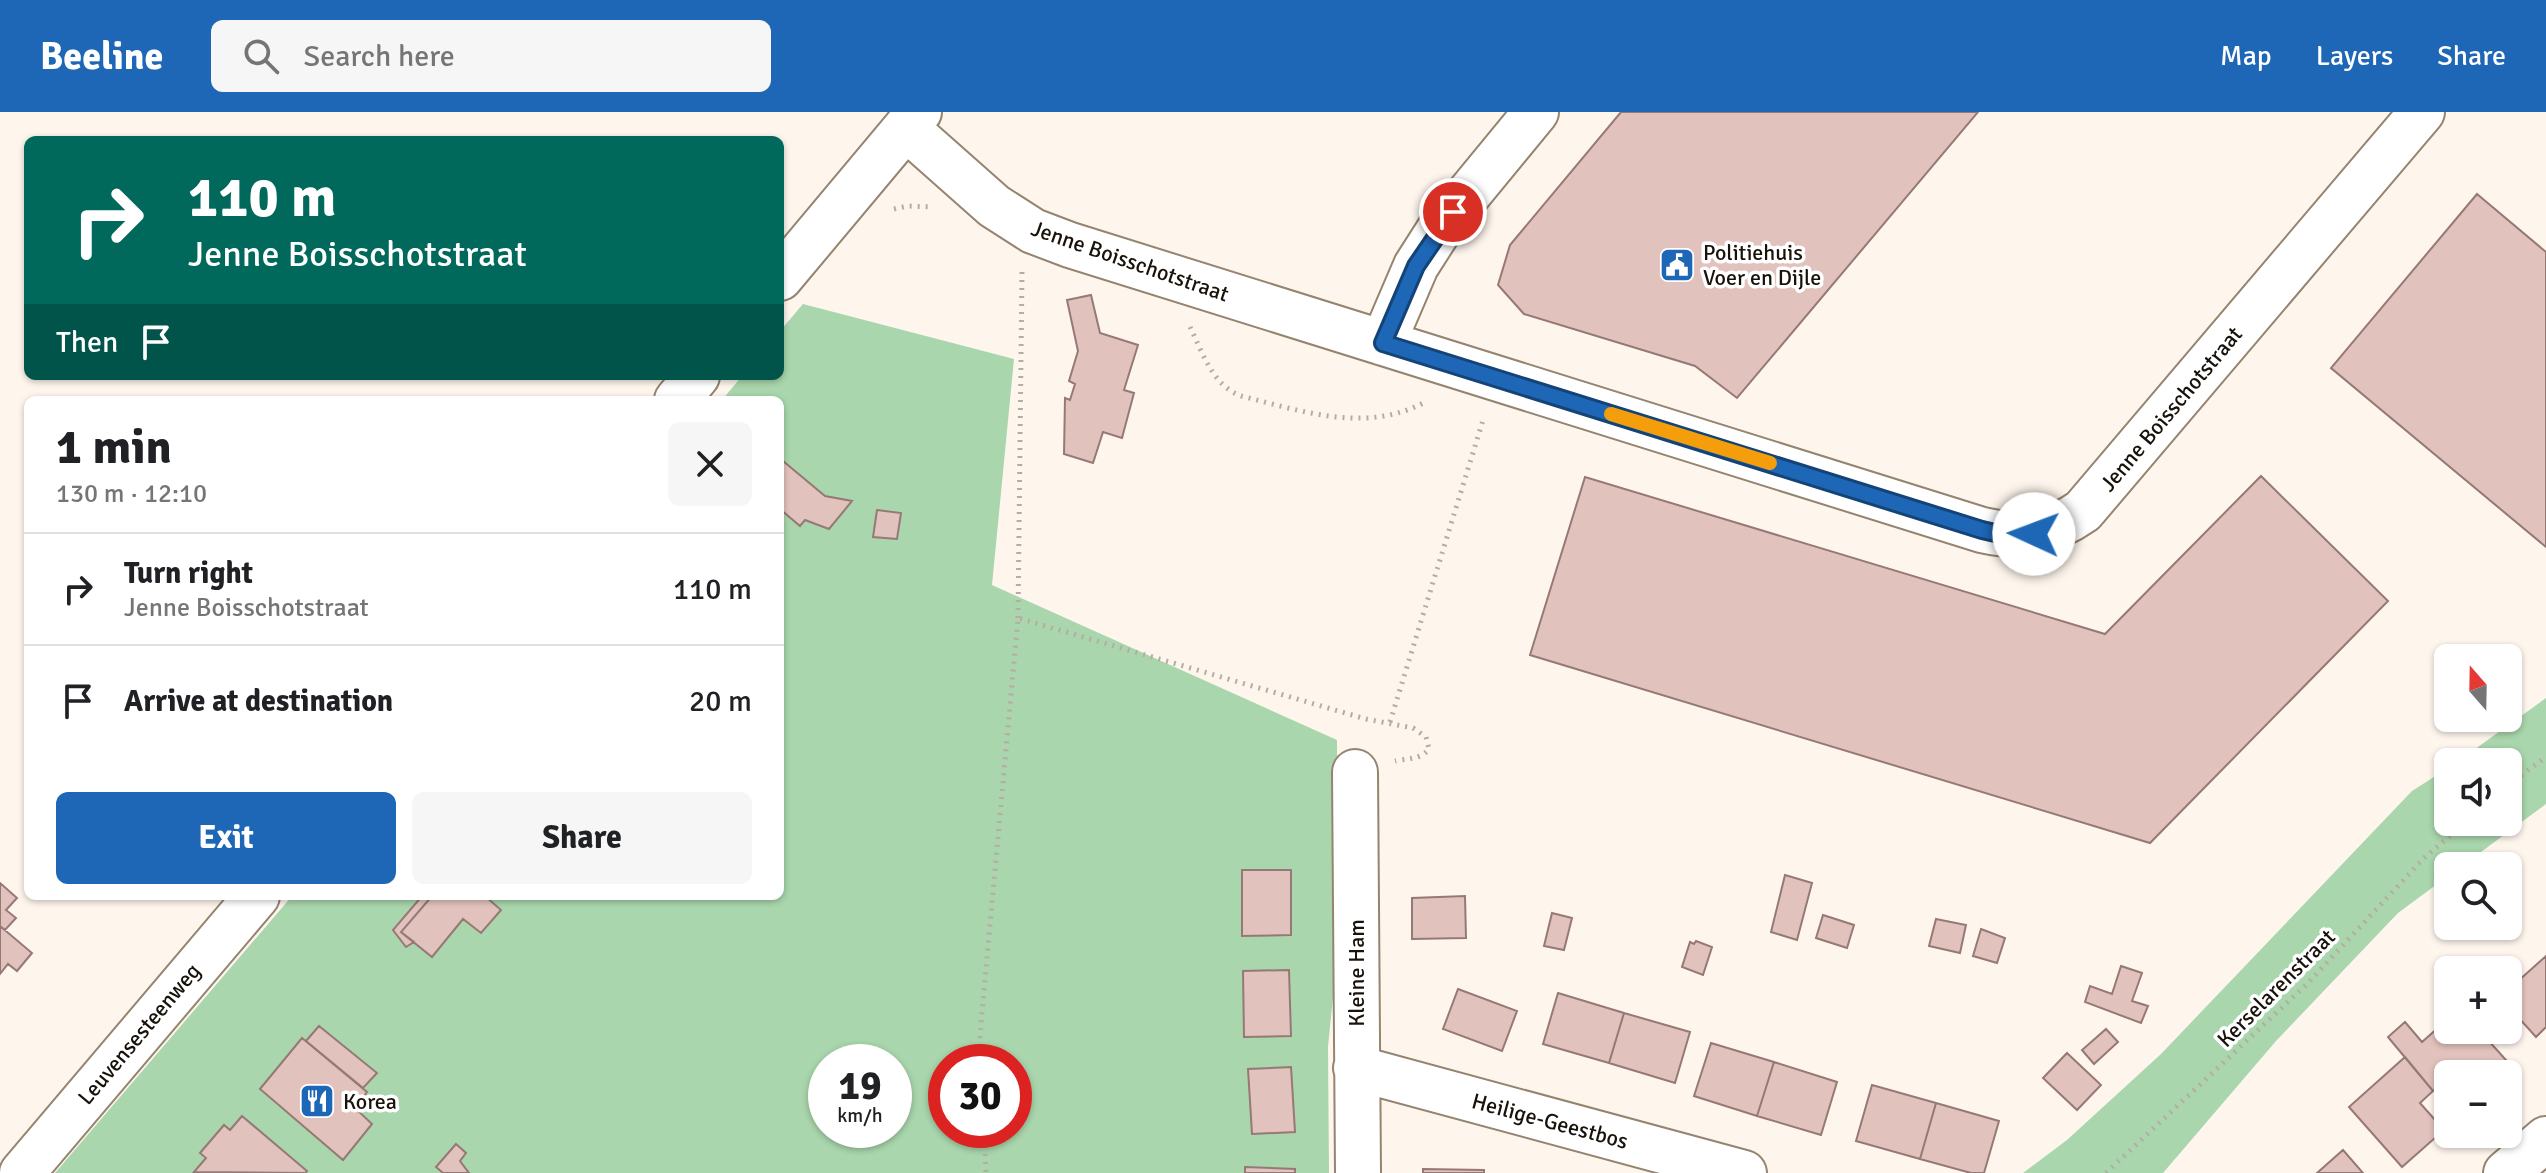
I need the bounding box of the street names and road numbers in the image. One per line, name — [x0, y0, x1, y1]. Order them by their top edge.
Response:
street label: Jenne Boisschotstraat — [1028, 215, 1233, 308]
street label: Jenne Boisschotstraat — [2094, 321, 2248, 497]
street label: Kleine Ham — [1343, 919, 1370, 1027]
street label: Kerselarenstraat — [2211, 923, 2341, 1053]
street label: Leuvensesteenweg — [72, 958, 206, 1110]
street label: Heilige-Geestbos — [1469, 1087, 1631, 1155]

